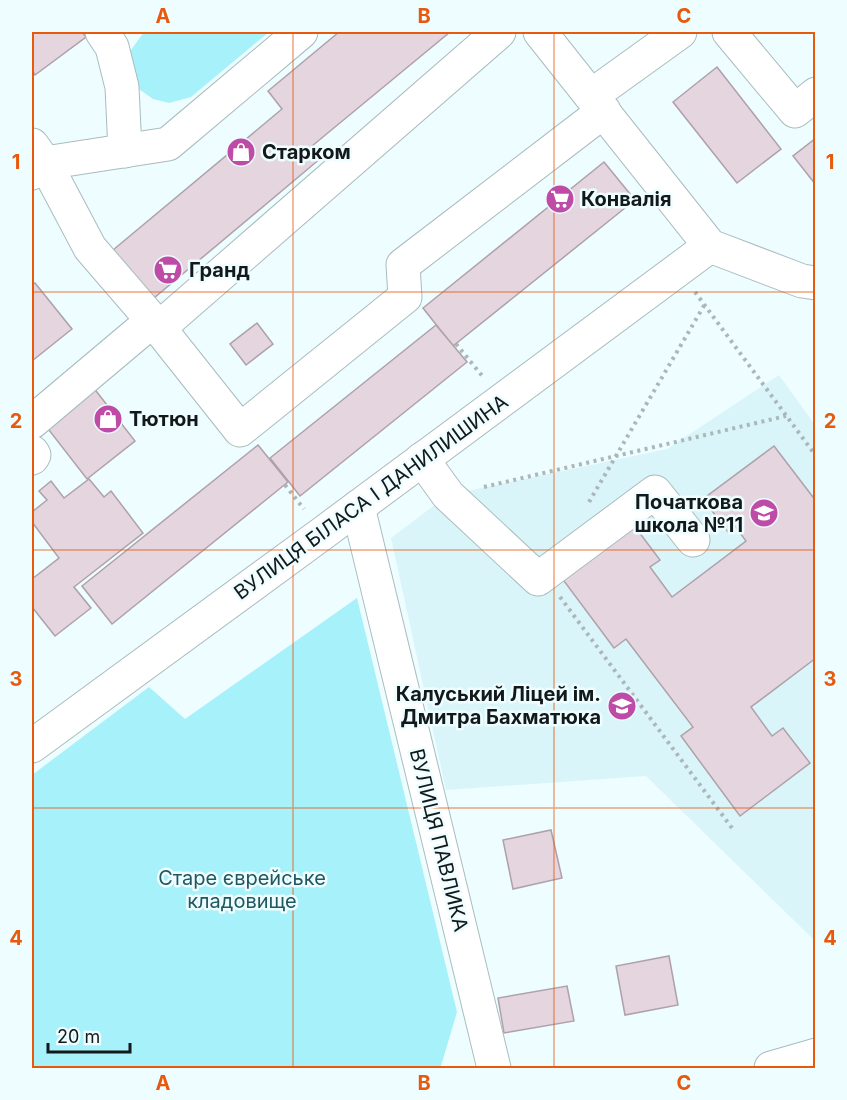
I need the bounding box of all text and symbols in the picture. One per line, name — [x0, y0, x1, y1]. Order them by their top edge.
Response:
text: A — [156, 4, 171, 28]
text: B — [417, 4, 431, 28]
text: C — [677, 4, 691, 28]
shop icon: Старком — [225, 136, 257, 168]
place label: Старком — [262, 140, 351, 164]
text: 1 — [12, 150, 20, 174]
text: 1 — [826, 150, 834, 174]
supermarket icon: Конвалія — [544, 183, 576, 215]
place label: Конвалія — [581, 187, 672, 211]
supermarket icon: Гранд — [152, 254, 184, 286]
place label: Гранд — [189, 258, 250, 282]
street label: ВУЛИЦЯ БІЛАСА І ДАНИЛИШИНА — [229, 389, 513, 604]
shop icon: Тютюн — [92, 403, 124, 435]
place label: Тютюн — [129, 407, 199, 431]
text: 2 — [10, 409, 22, 433]
text: 2 — [824, 409, 836, 433]
place label: Початкова школа №11 — [635, 490, 743, 537]
school or university icon: Початкова школа №11 — [748, 497, 780, 529]
text: 3 — [10, 667, 22, 691]
text: 3 — [824, 667, 836, 691]
place label: Калуський Ліцей ім. Дмитра Бахматюка — [396, 682, 601, 729]
school or university icon: Калуський Ліцей ім. Дмитра Бахматюка — [606, 690, 638, 722]
street label: ВУЛИЦЯ ПАВЛИКА — [405, 746, 473, 934]
park label: Старе єврейське кладовище — [158, 866, 326, 913]
text: 4 — [9, 926, 23, 950]
text: 4 — [823, 926, 837, 950]
scale bar — [48, 1016, 130, 1054]
text: 20 m — [57, 1026, 100, 1047]
text: A — [156, 1071, 171, 1095]
text: B — [417, 1071, 431, 1095]
text: C — [677, 1071, 691, 1095]

